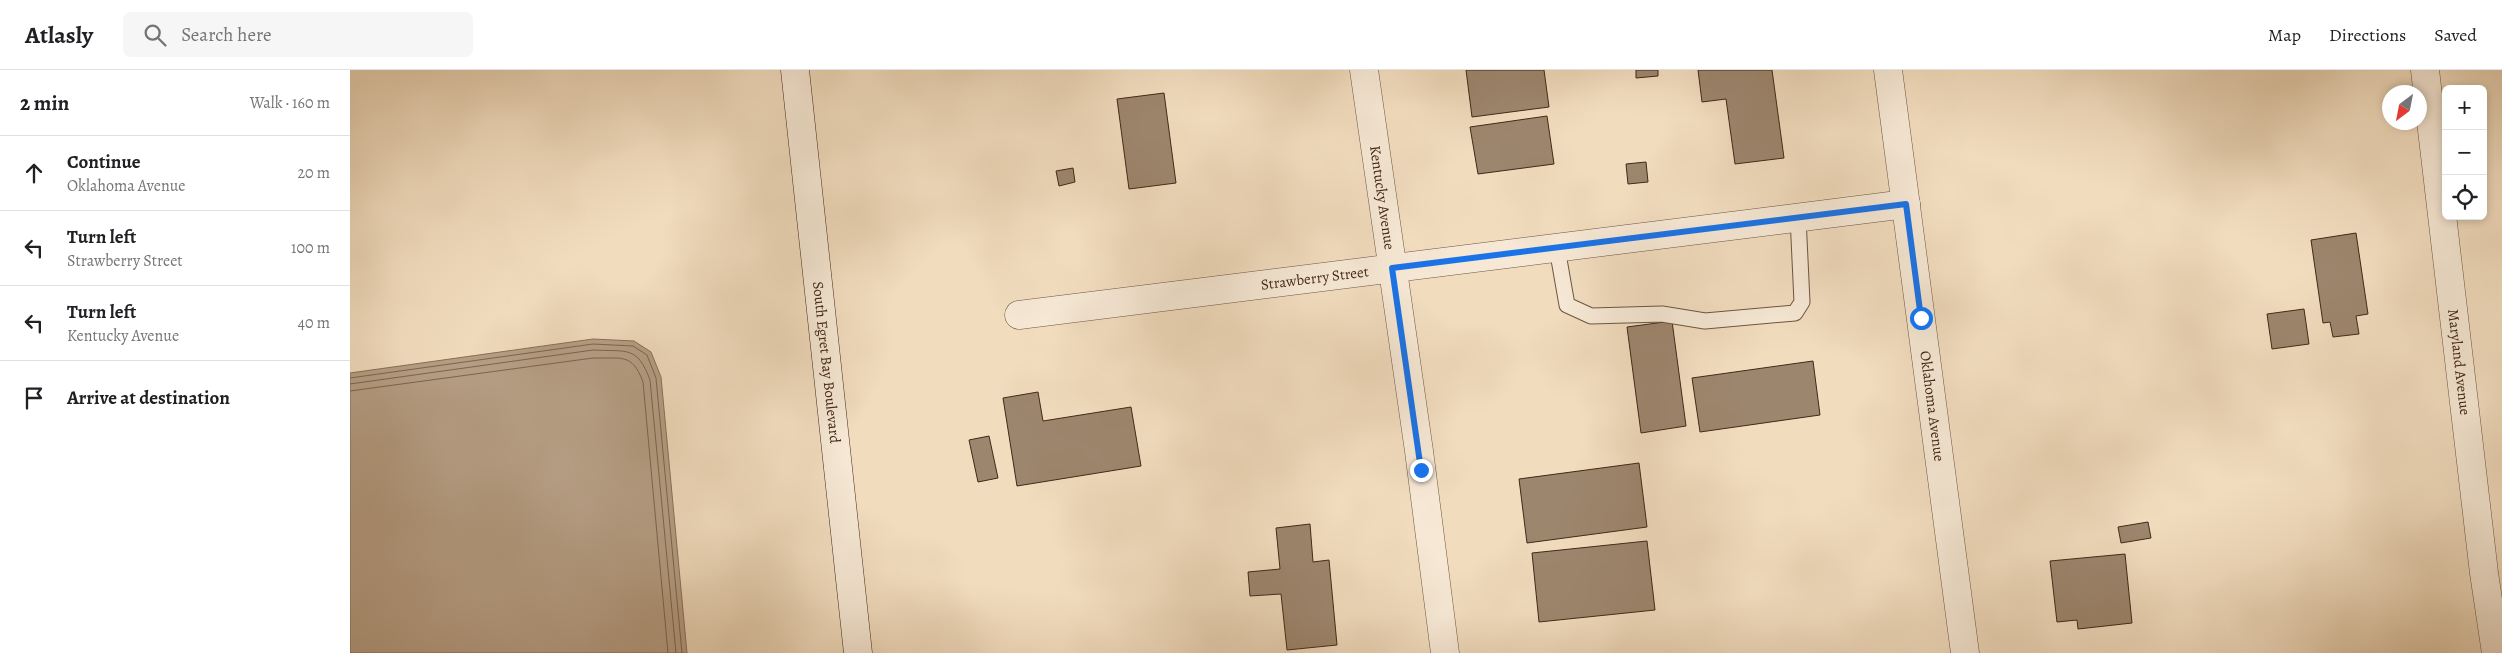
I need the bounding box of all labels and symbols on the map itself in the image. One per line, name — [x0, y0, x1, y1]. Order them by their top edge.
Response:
north arrow — [2382, 85, 2427, 130]
street label: Kentucky Avenue — [1365, 144, 1400, 251]
street label: Strawberry Street — [1260, 261, 1370, 295]
street label: South Egret Bay Boulevard — [808, 280, 845, 445]
route start — [1910, 307, 1933, 330]
street label: Maryland Avenue — [2443, 308, 2475, 417]
street label: Oklahoma Avenue — [1915, 350, 1950, 463]
route end — [1410, 459, 1433, 482]

